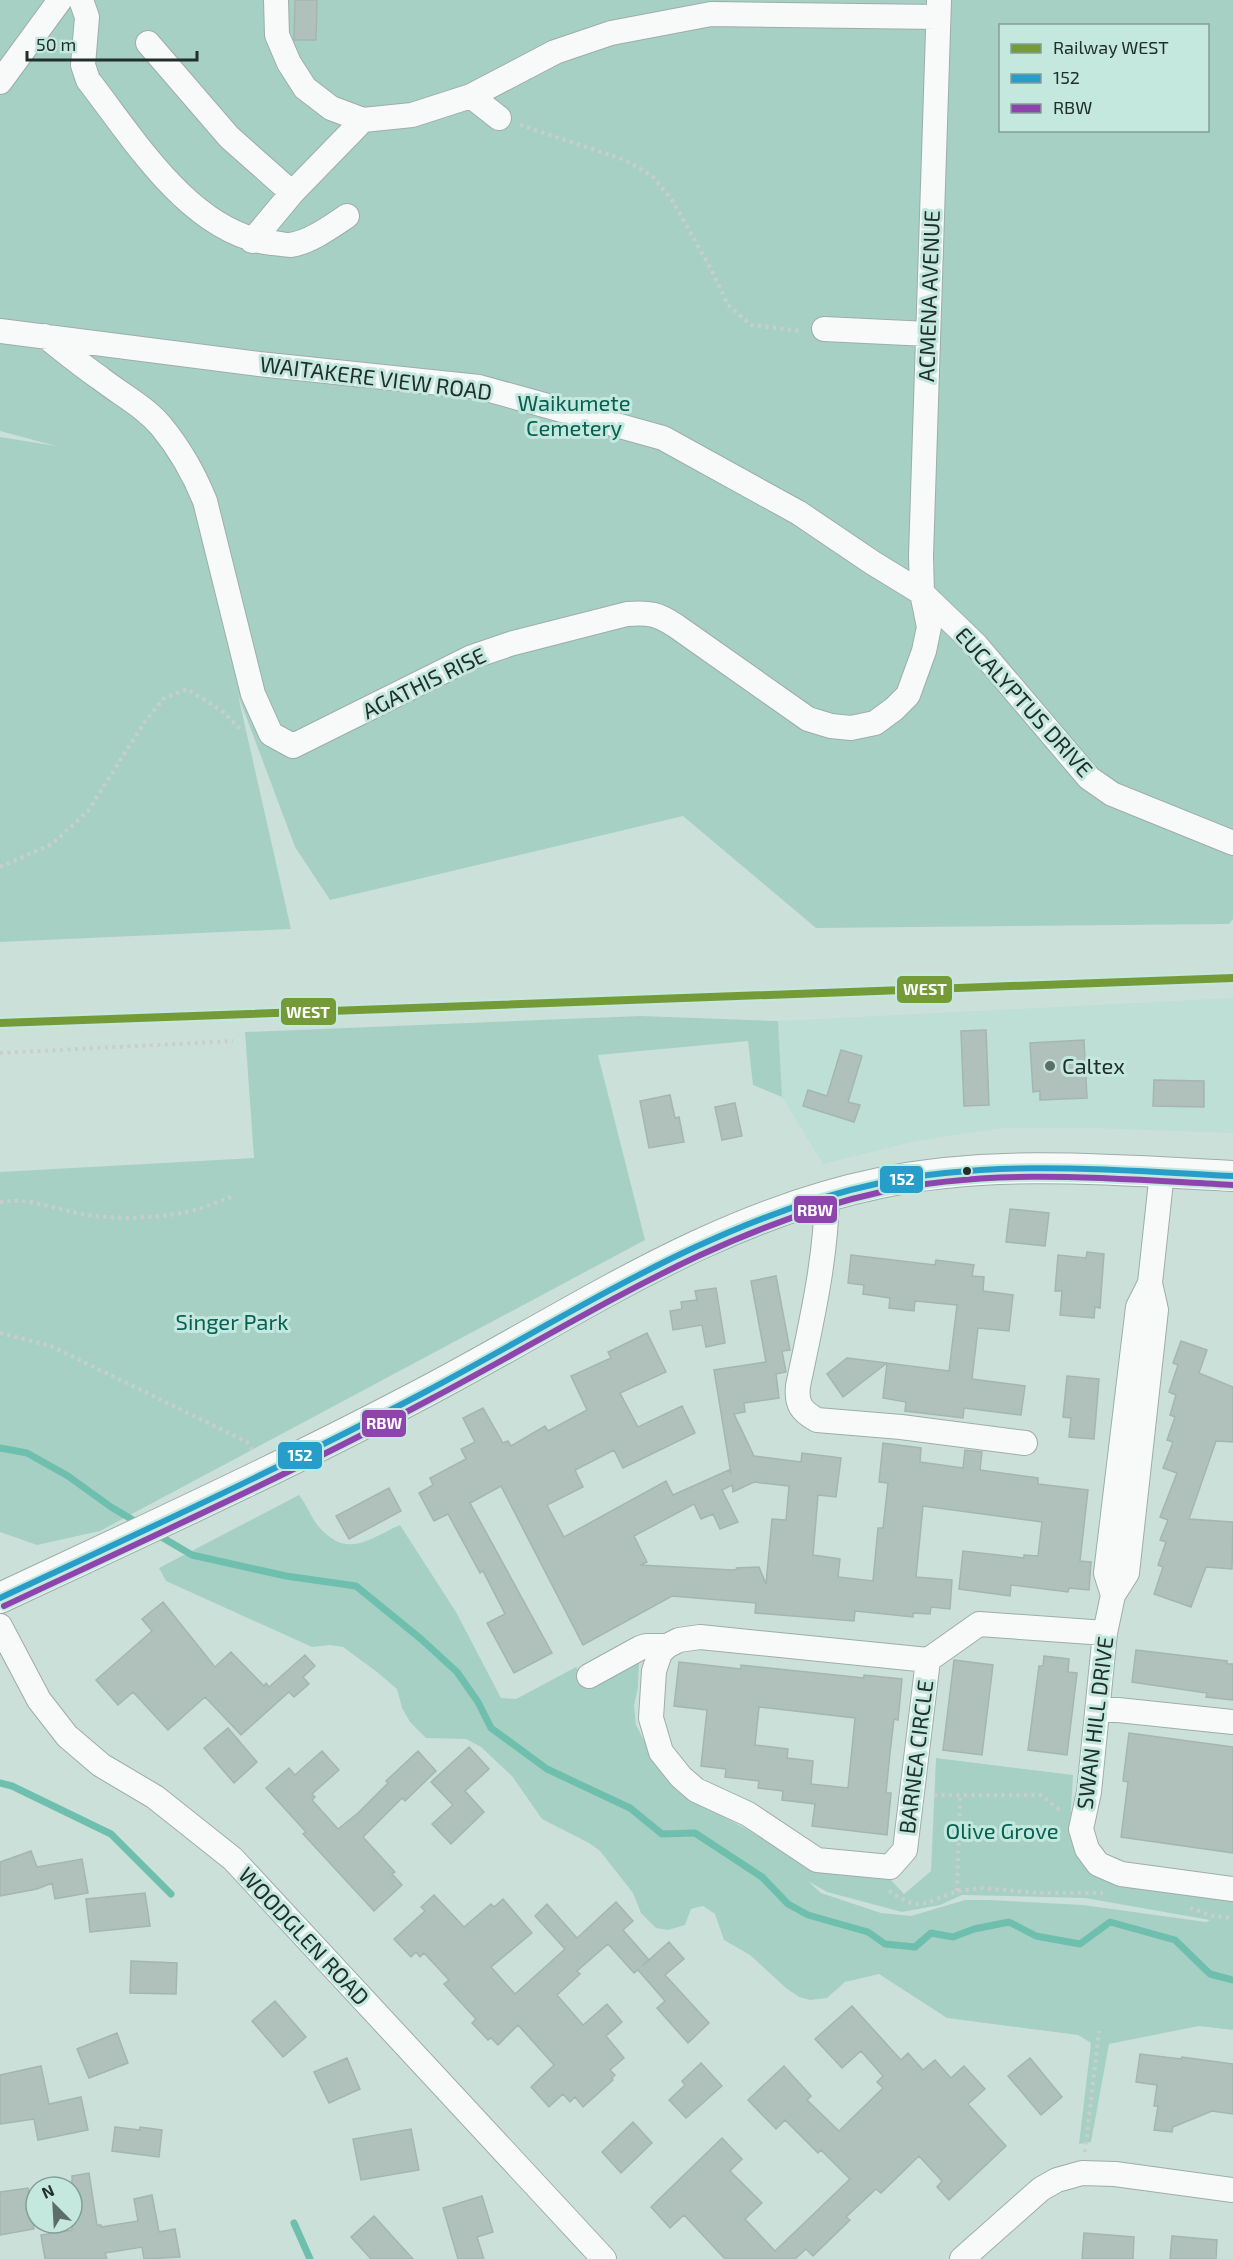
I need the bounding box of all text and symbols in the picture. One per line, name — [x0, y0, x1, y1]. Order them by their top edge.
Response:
scale bar — [27, 24, 196, 62]
legend — [999, 24, 1209, 132]
text: 50 m — [36, 33, 76, 55]
text: Railway WEST — [1053, 36, 1169, 58]
text: 152 — [1053, 66, 1080, 88]
text: RBW — [1053, 96, 1092, 118]
street label: ACMENA AVENUE — [912, 210, 944, 382]
street label: WAITAKERE VIEW ROAD — [258, 350, 494, 404]
park label: Waikumete Cemetery — [517, 389, 631, 440]
street label: EUCALYPTUS DRIVE — [951, 621, 1099, 782]
street label: AGATHIS RISE — [358, 641, 490, 723]
line badge: WEST — [896, 975, 953, 1004]
text: WEST — [903, 979, 947, 998]
line badge: WEST — [280, 997, 337, 1026]
text: WEST — [286, 1002, 330, 1021]
place label: Caltex — [1062, 1052, 1125, 1078]
marker: Caltex — [1043, 1059, 1057, 1073]
line badge: 152 — [879, 1165, 924, 1194]
unlabelled marker — [961, 1165, 973, 1177]
text: 152 — [889, 1169, 915, 1188]
line badge: RBW — [793, 1195, 838, 1224]
text: RBW — [797, 1200, 833, 1219]
park label: Singer Park — [176, 1308, 288, 1334]
line badge: RBW — [361, 1409, 407, 1438]
text: RBW — [366, 1413, 402, 1432]
line badge: 152 — [277, 1441, 323, 1470]
text: 152 — [287, 1445, 313, 1464]
street label: SWAN HILL DRIVE — [1071, 1635, 1118, 1811]
street label: BARNEA CIRCLE — [893, 1678, 937, 1835]
park label: Olive Grove — [946, 1817, 1059, 1843]
street label: WOODGLEN ROAD — [234, 1861, 375, 2010]
north arrow — [24, 2175, 84, 2235]
text: N — [39, 2180, 57, 2202]

